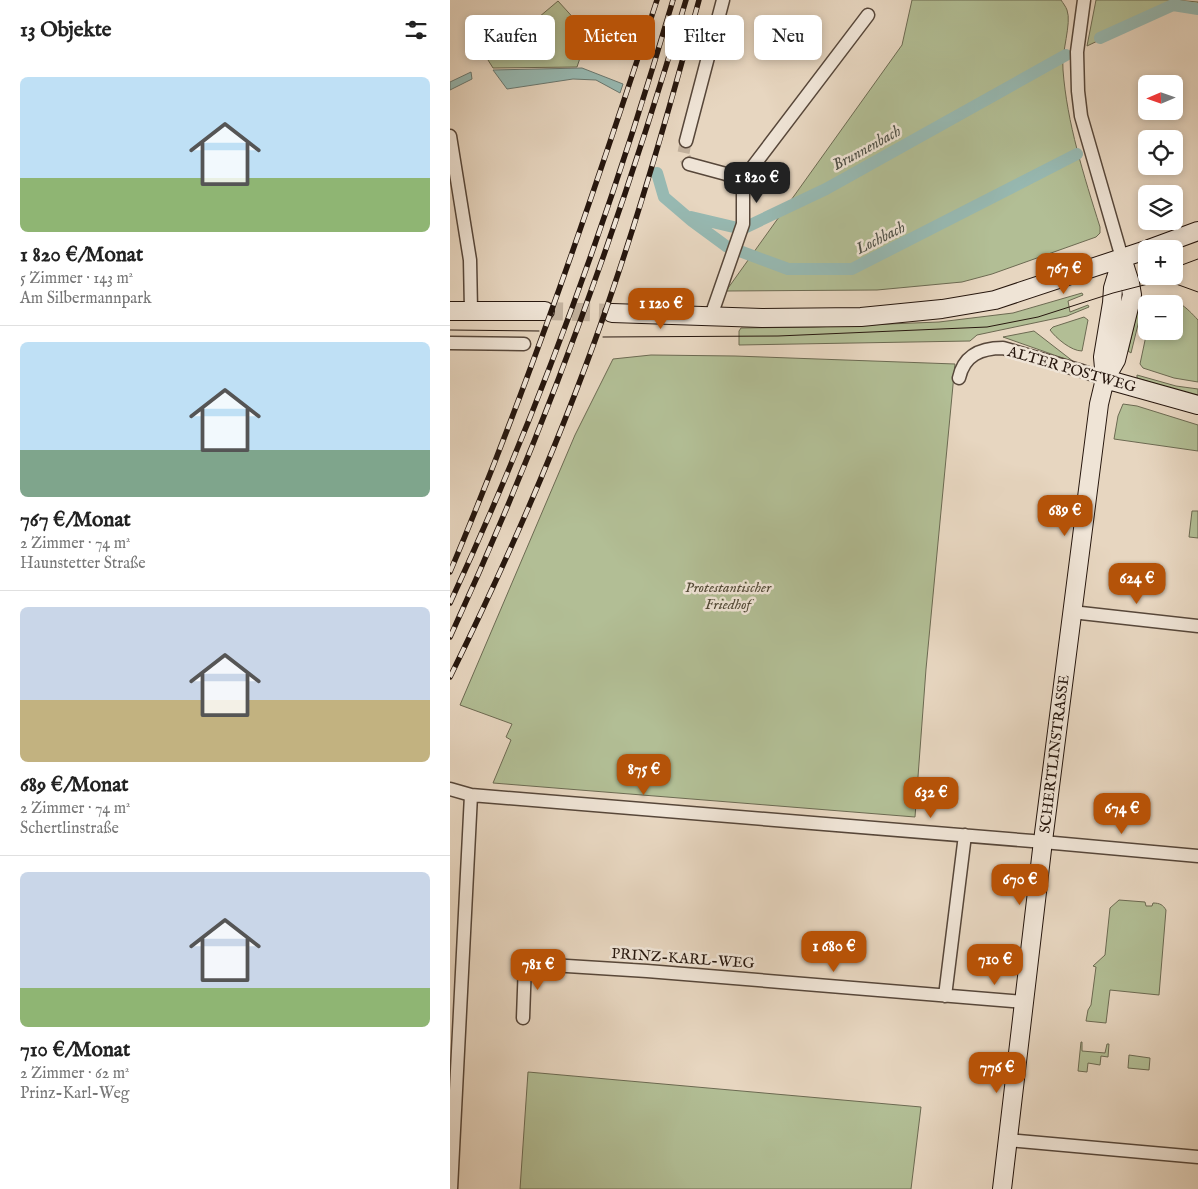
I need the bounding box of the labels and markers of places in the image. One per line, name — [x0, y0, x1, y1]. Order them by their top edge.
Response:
pin: 1 820 € — [711, 162, 803, 204]
pin: 767 € — [1029, 252, 1099, 295]
pin: 1 120 € — [615, 288, 707, 330]
pin: 689 € — [1030, 494, 1100, 537]
pin: 624 € — [1102, 562, 1172, 605]
pin: 875 € — [609, 754, 679, 796]
pin: 632 € — [896, 776, 966, 819]
pin: 674 € — [1087, 792, 1157, 835]
pin: 670 € — [985, 864, 1055, 906]
pin: 1 680 € — [788, 930, 880, 973]
pin: 710 € — [960, 944, 1030, 986]
pin: 781 € — [503, 948, 573, 991]
pin: 776 € — [962, 1052, 1032, 1094]

